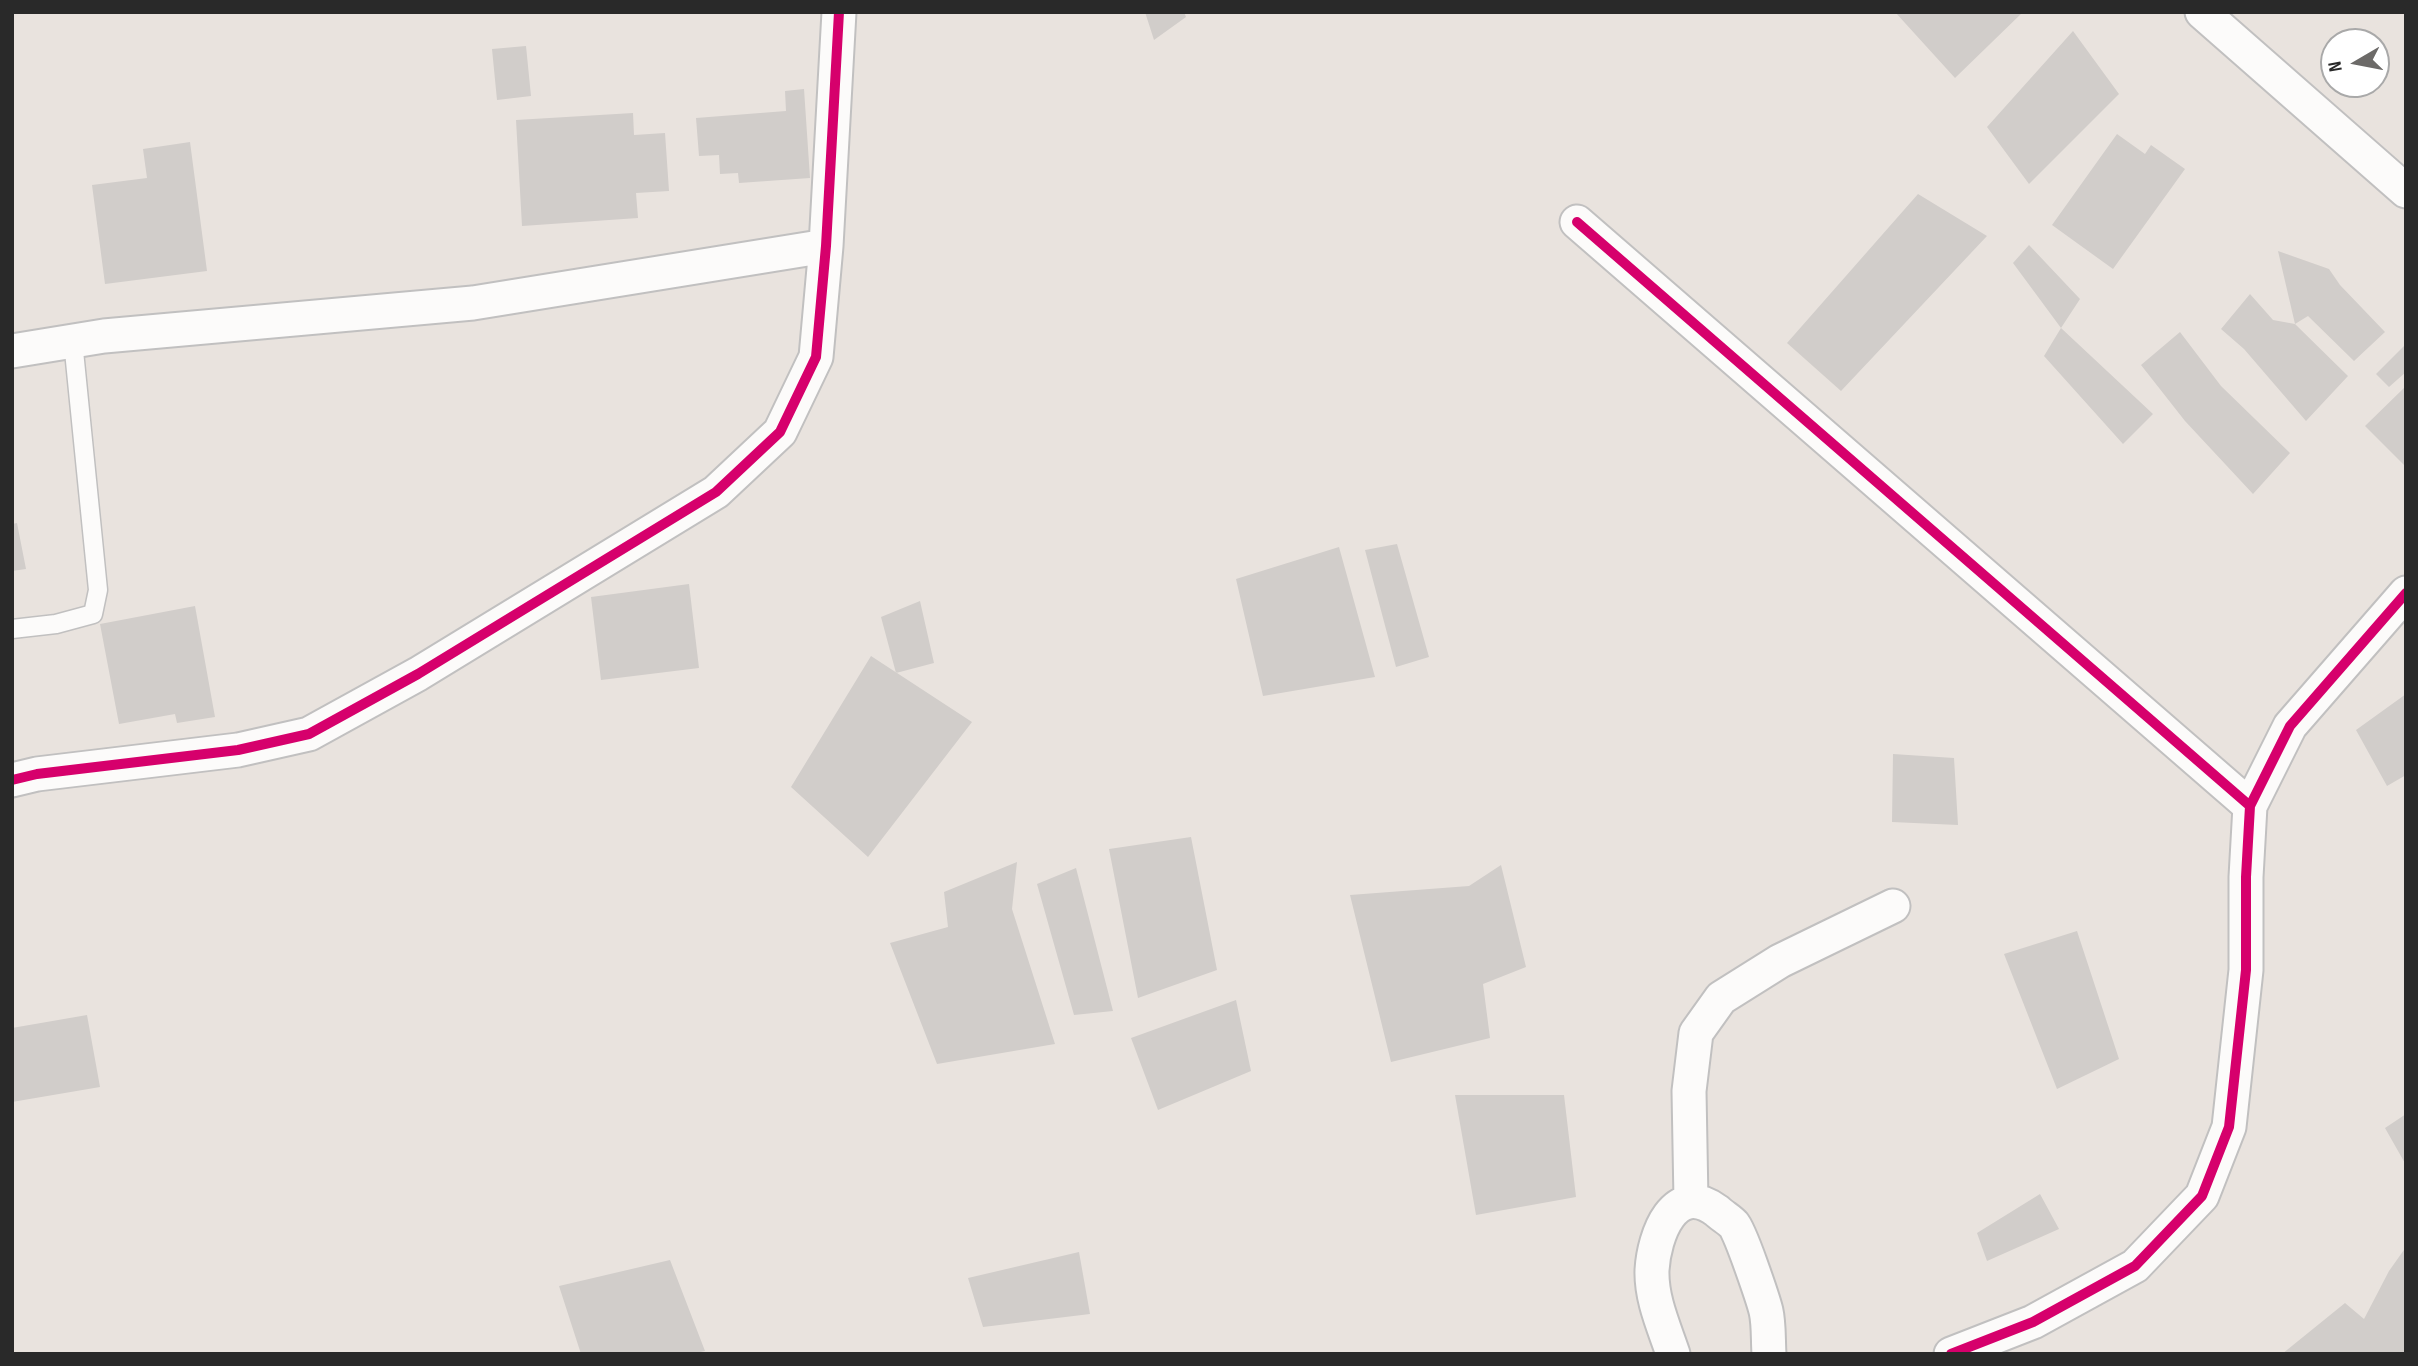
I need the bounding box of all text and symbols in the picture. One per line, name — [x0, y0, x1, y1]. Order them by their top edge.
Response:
north arrow — [2320, 28, 2390, 98]
text: N — [2324, 59, 2348, 73]

